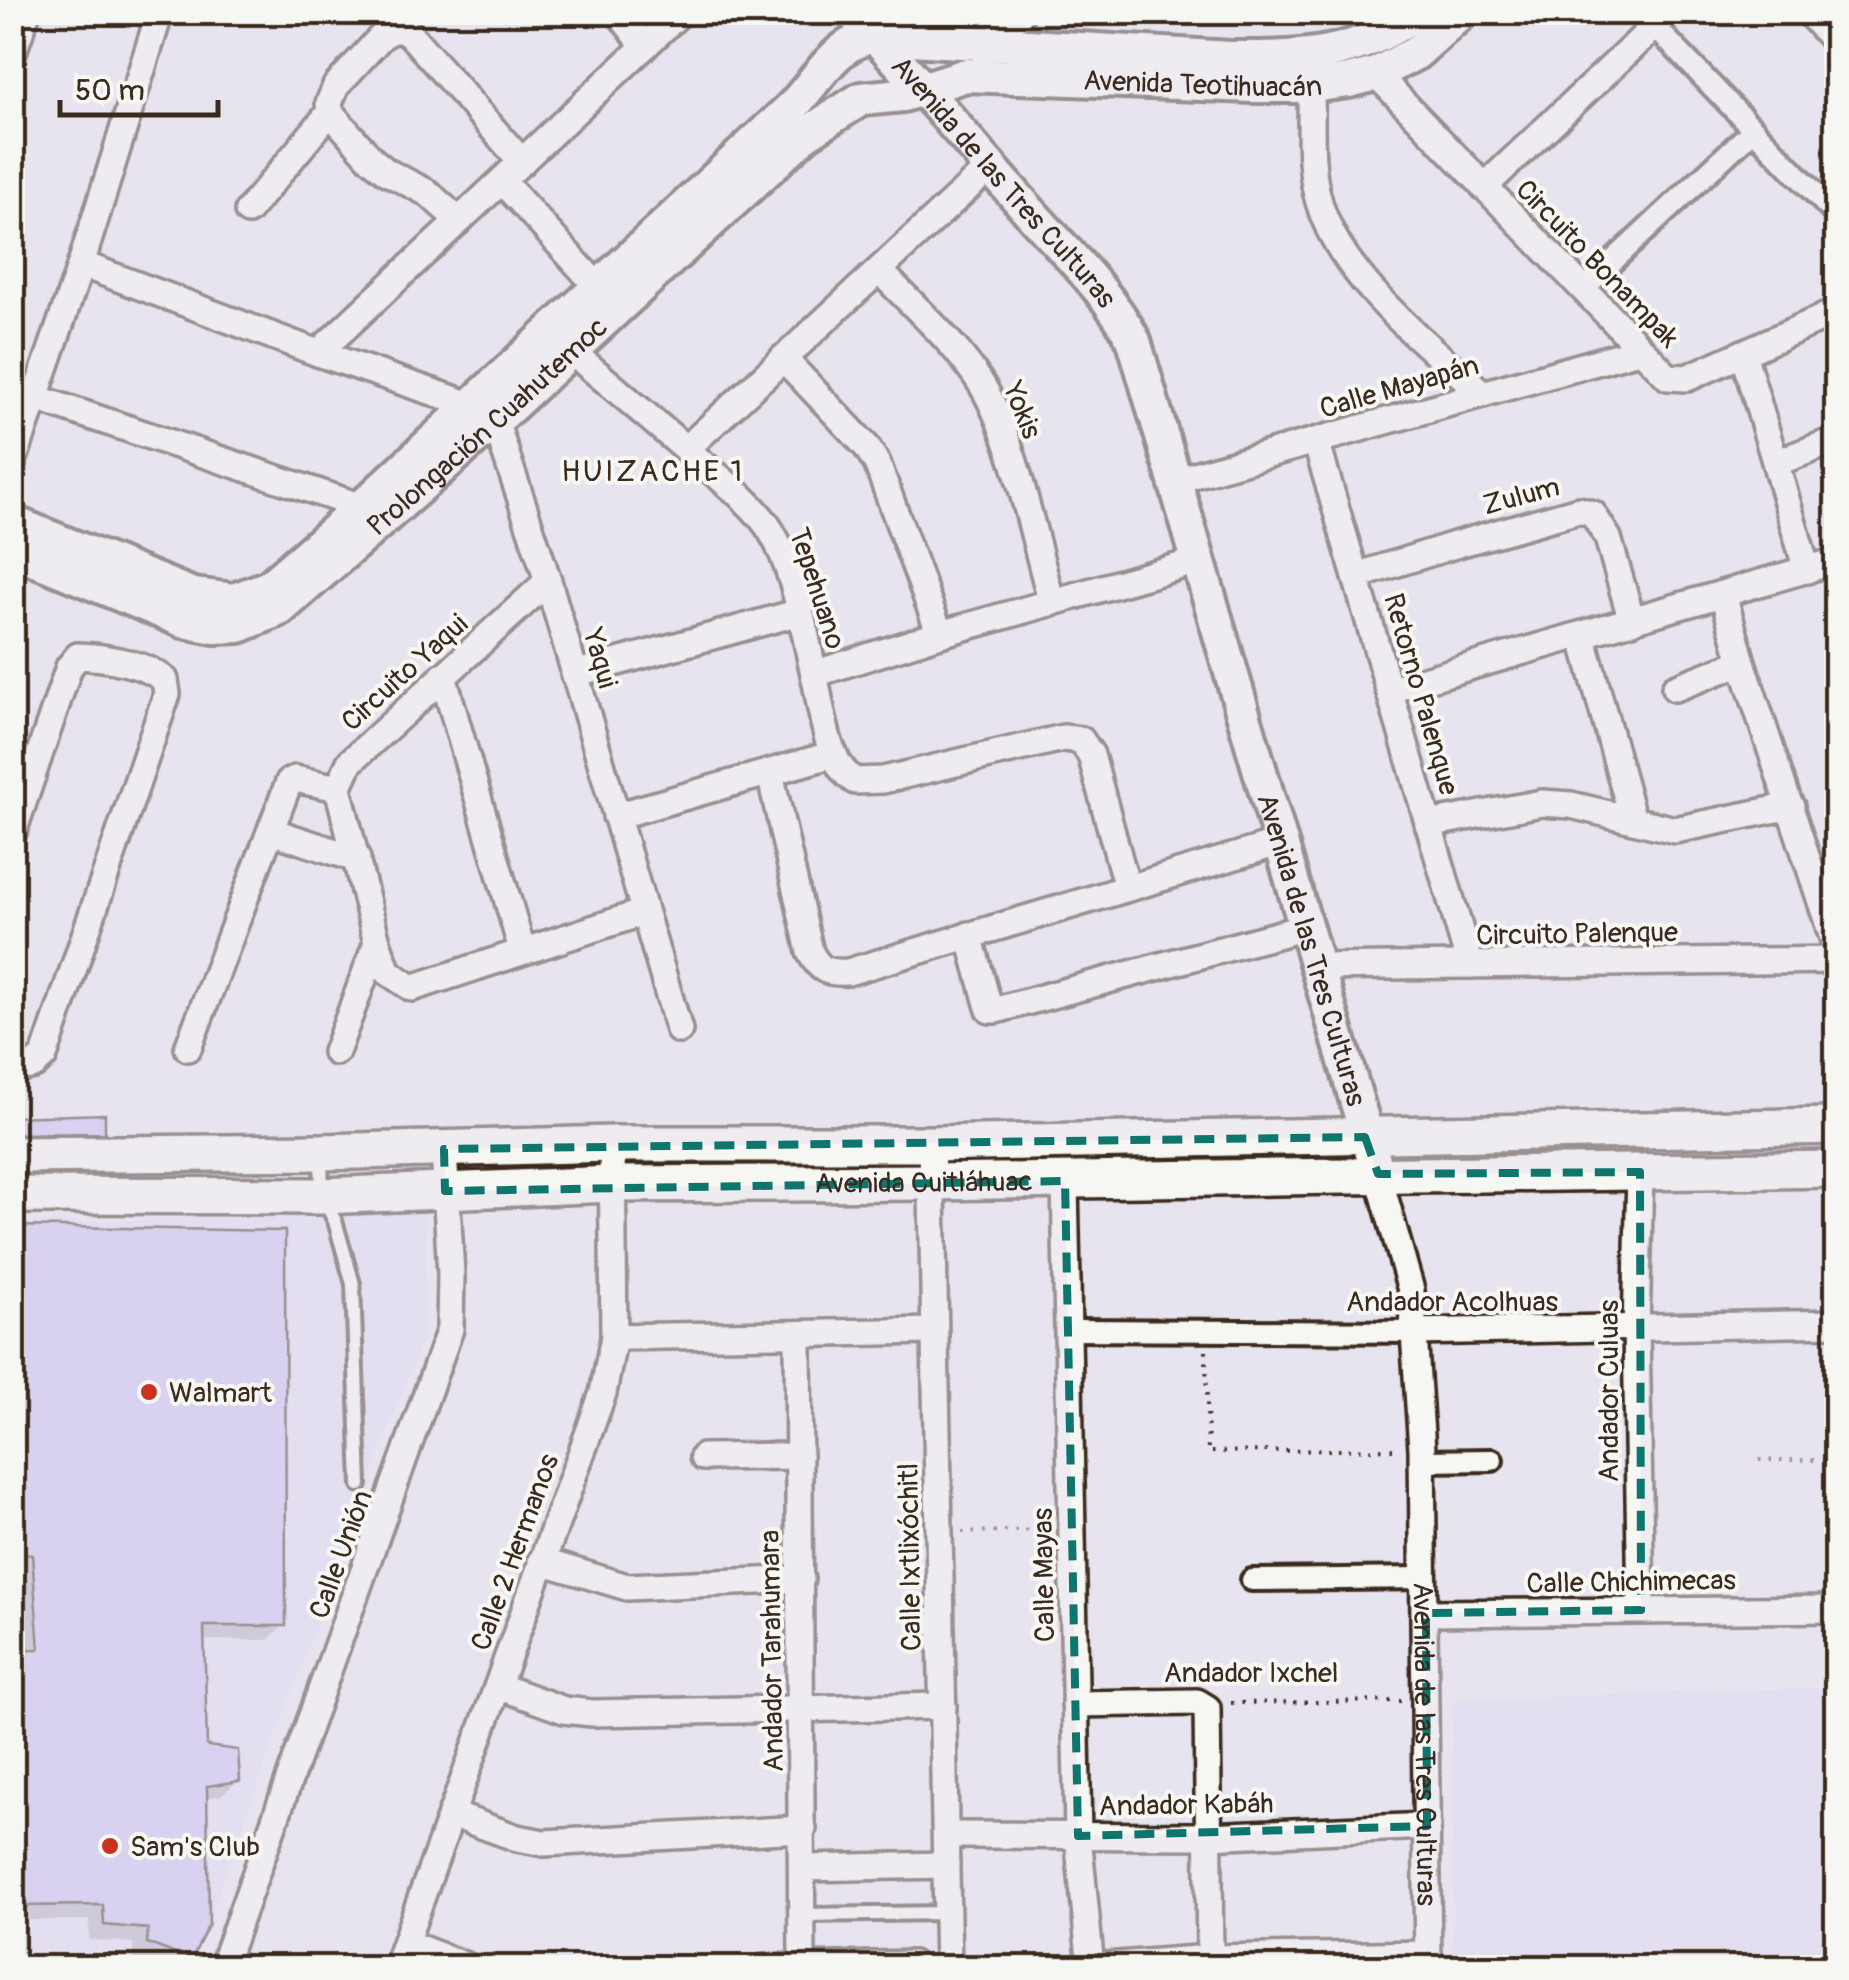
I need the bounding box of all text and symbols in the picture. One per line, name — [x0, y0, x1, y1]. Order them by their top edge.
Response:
street label: Avenida de las Tres Culturas — [883, 49, 1124, 316]
scale bar — [60, 55, 218, 117]
street label: Avenida Teotihuacán — [1083, 64, 1324, 106]
text: 50 m — [75, 72, 145, 109]
street label: Circuito Bonampak — [1508, 173, 1686, 356]
street label: Prolongación Cuahutemoc — [360, 310, 615, 544]
street label: Calle Mayapán — [1316, 348, 1483, 427]
street label: Yokis — [994, 376, 1049, 444]
district label: HUIZACHE 1 — [561, 453, 745, 490]
street label: Zulum — [1479, 469, 1564, 523]
street label: Tepehuano — [781, 523, 853, 654]
street label: Retorno Palenque — [1375, 590, 1466, 799]
street label: Circuito Yaqui — [334, 607, 476, 739]
street label: Yaqui — [574, 624, 625, 692]
street label: Avenida de las Tres Culturas — [1248, 790, 1373, 1111]
street label: Circuito Palenque — [1476, 915, 1679, 954]
street label: Avenida Cuitláhuac — [815, 1165, 1033, 1202]
street label: Andador Acolhuas — [1346, 1285, 1558, 1320]
street label: Andador Culuas — [1592, 1299, 1627, 1482]
place label: Walmart — [169, 1376, 272, 1411]
marker: Walmart — [138, 1381, 160, 1403]
street label: Calle 2 Hermanos — [464, 1449, 567, 1656]
street label: Calle Ixtlixóchitl — [891, 1463, 930, 1651]
street label: Calle Unión — [302, 1486, 381, 1623]
street label: Calle Mayas — [1026, 1507, 1063, 1642]
street label: Andador Tarahumara — [753, 1530, 792, 1772]
street label: Calle Chichimecas — [1526, 1563, 1737, 1602]
street label: Avenida de las Tres Culturas — [1405, 1582, 1443, 1907]
street label: Andador Ixchel — [1164, 1656, 1338, 1691]
street label: Andador Kabáh — [1098, 1786, 1274, 1825]
place label: Sam's Club — [130, 1830, 260, 1865]
marker: Sam's Club — [99, 1835, 121, 1857]

